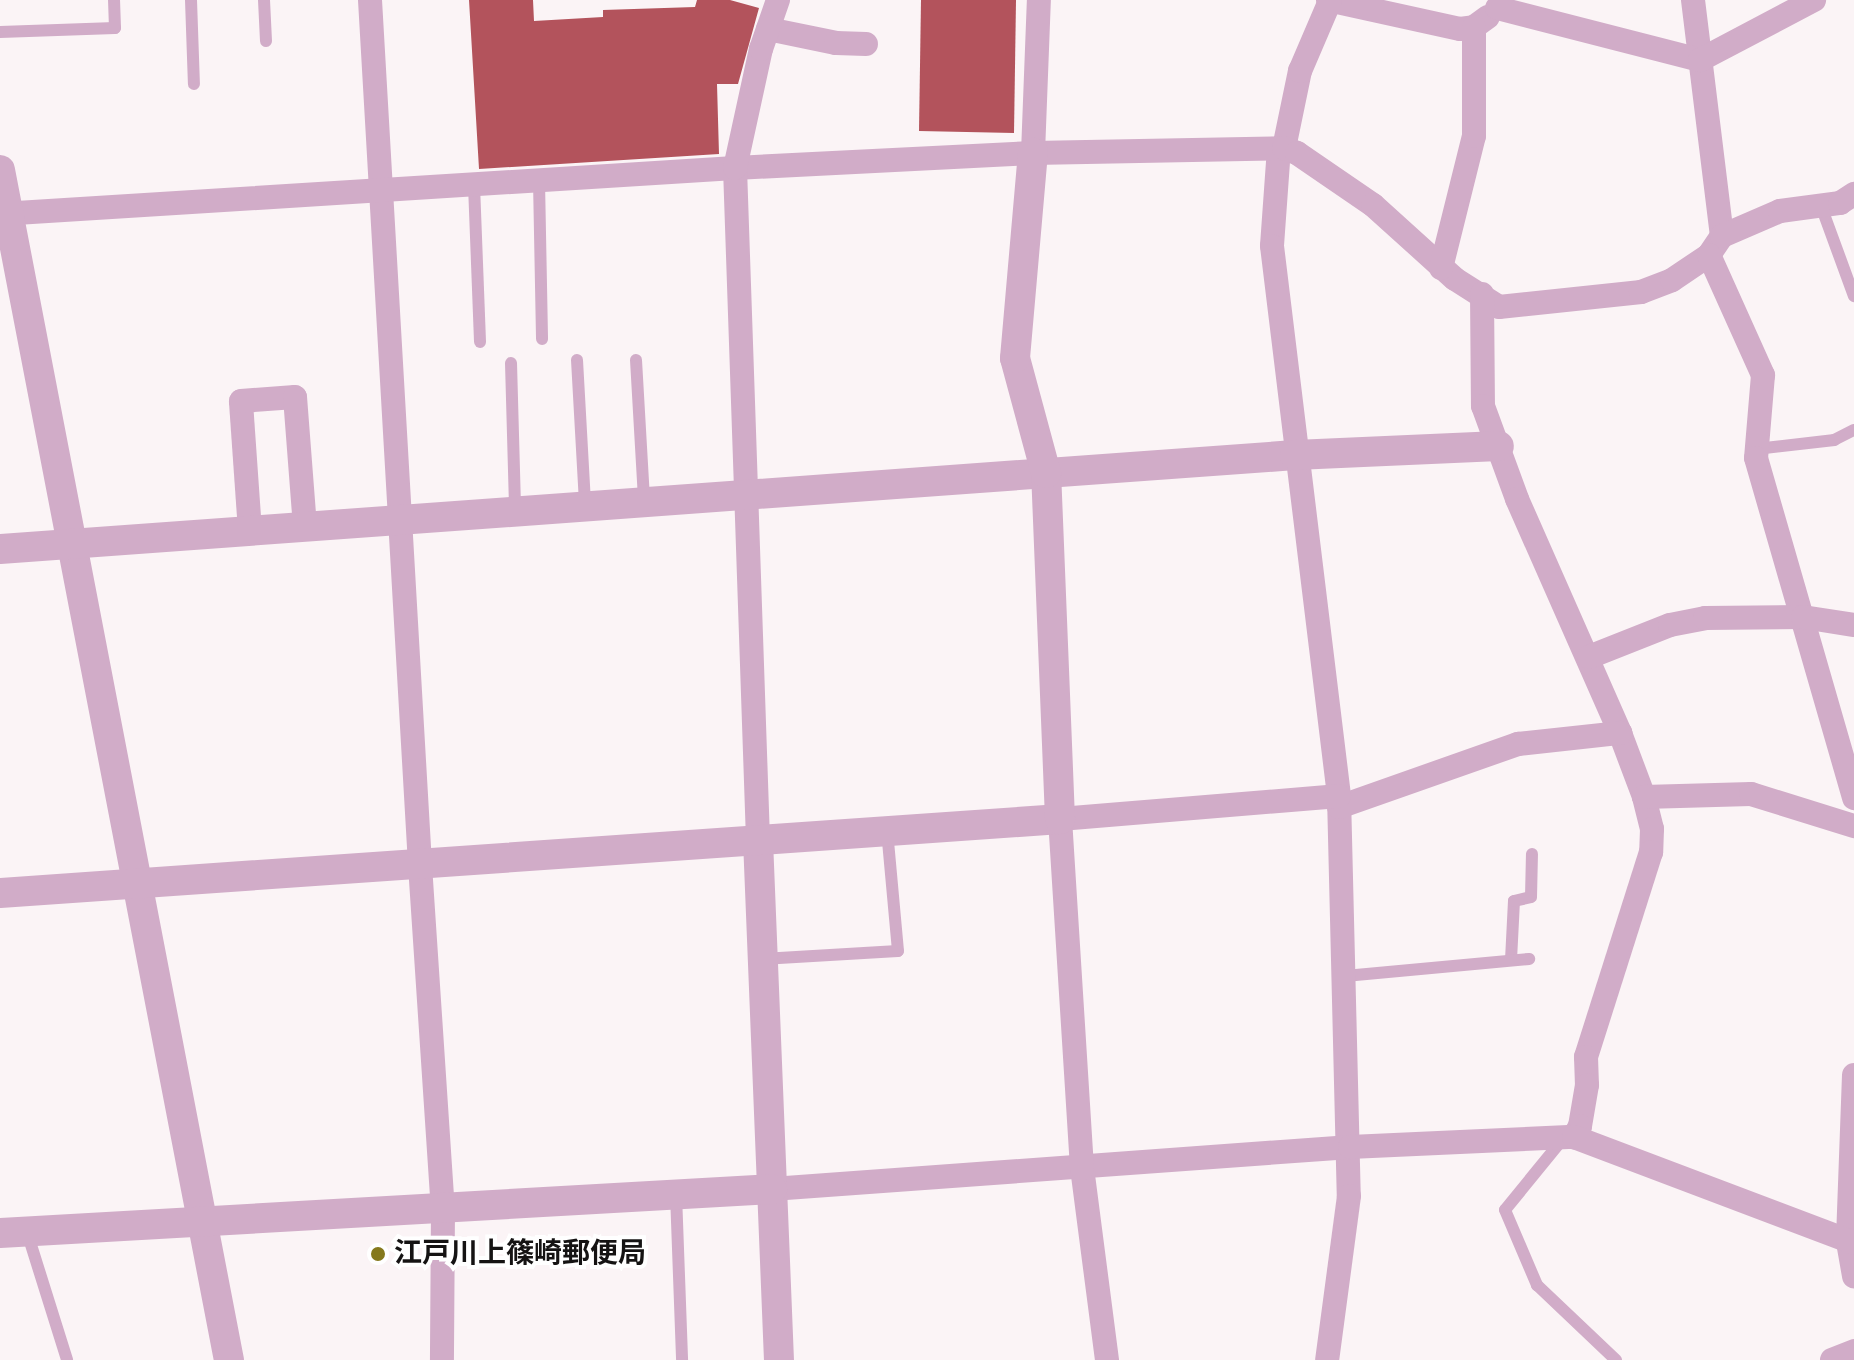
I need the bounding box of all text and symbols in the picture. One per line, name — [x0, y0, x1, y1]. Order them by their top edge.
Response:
place label: 江戸川上篠崎郵便局 — [394, 1237, 646, 1271]
marker: 江戸川上篠崎郵便局 — [369, 1245, 387, 1263]

